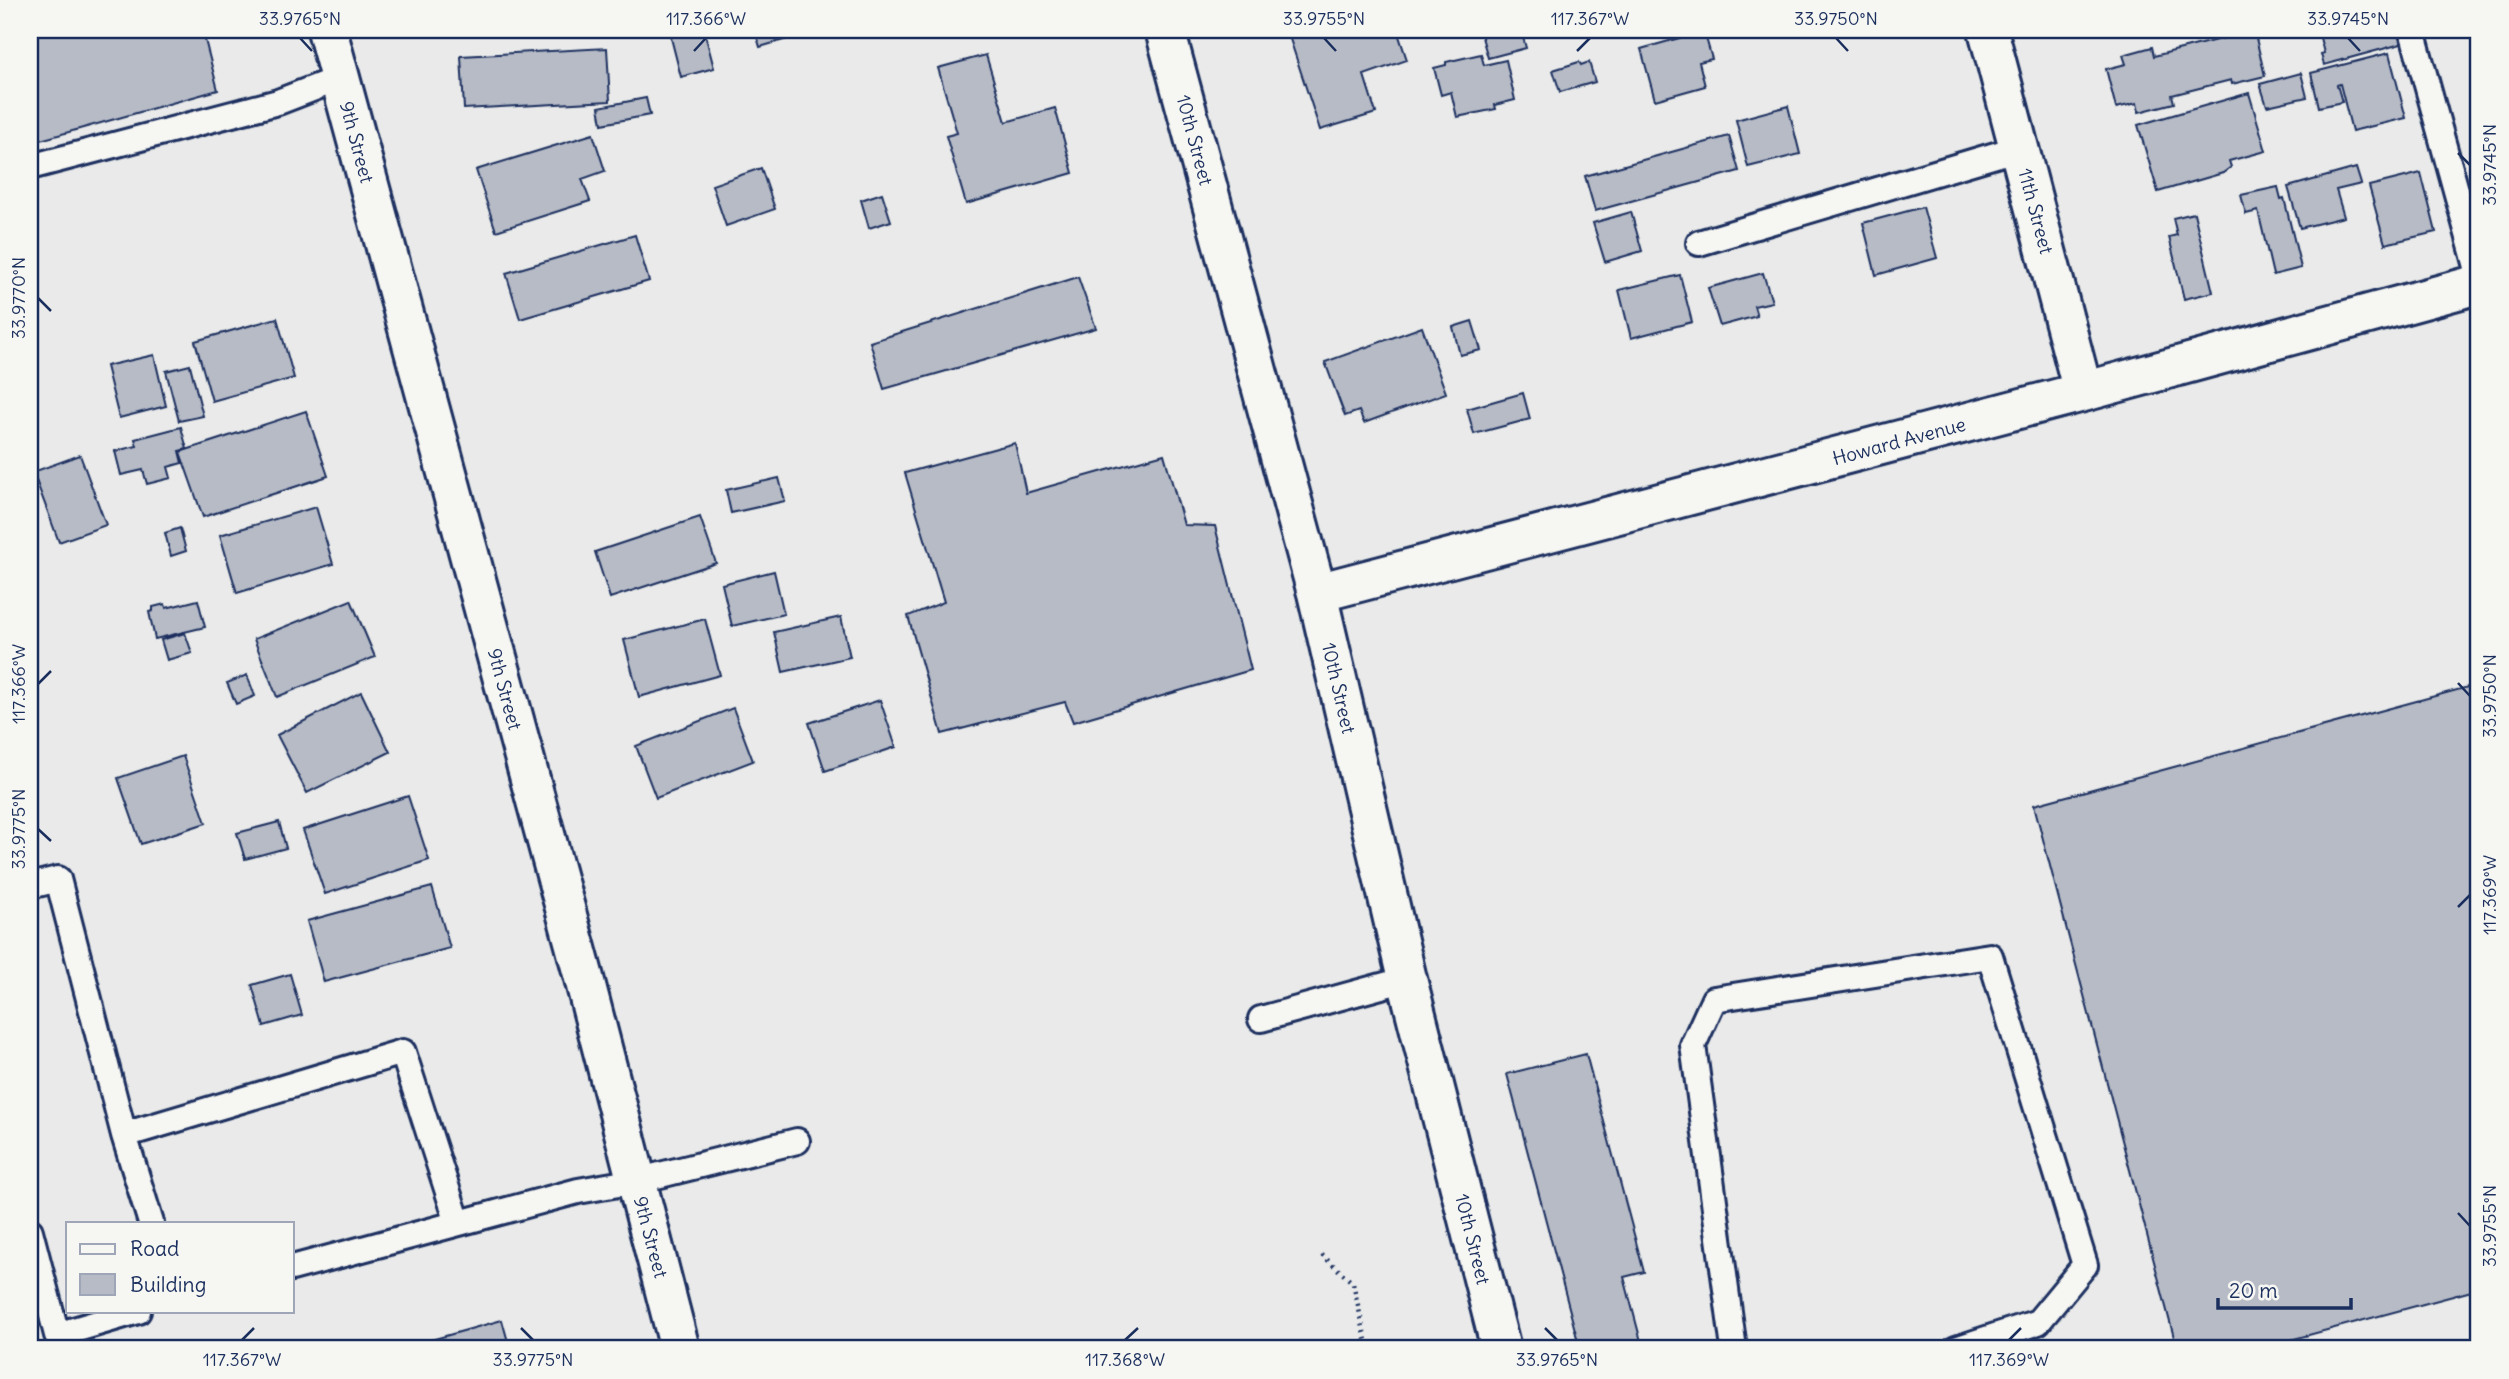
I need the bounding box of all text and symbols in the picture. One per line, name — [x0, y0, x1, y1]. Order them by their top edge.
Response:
text: 33.9765°N — [259, 7, 341, 30]
text: 117.366°W — [666, 7, 746, 30]
text: 33.9755°N — [1283, 7, 1365, 30]
text: 117.367°W — [1551, 7, 1629, 30]
text: 33.9750°N — [1794, 7, 1878, 30]
text: 33.9745°N — [2307, 7, 2389, 30]
street label: 10th Street — [1171, 92, 1219, 188]
street label: 9th Street — [335, 99, 379, 185]
text: 33.9745°N — [2478, 124, 2501, 206]
street label: 11th Street — [2013, 166, 2059, 256]
text: 33.9770°N — [7, 257, 30, 339]
street label: Howard Avenue — [1830, 412, 1968, 470]
street label: 10th Street — [1317, 640, 1361, 736]
text: 117.366°W — [7, 644, 30, 724]
street label: 9th Street — [483, 646, 527, 732]
text: 33.9750°N — [2478, 654, 2501, 738]
text: 33.9775°N — [7, 789, 30, 869]
text: 117.369°W — [2478, 855, 2501, 935]
text: 33.9755°N — [2478, 1185, 2501, 1267]
street label: 10th Street — [1450, 1191, 1496, 1287]
street label: 9th Street — [629, 1194, 673, 1280]
legend — [66, 1222, 294, 1312]
text: Road — [130, 1235, 179, 1262]
scale bar — [2218, 1267, 2352, 1311]
text: Building — [130, 1271, 206, 1298]
text: 20 m — [2229, 1277, 2278, 1304]
text: 117.367°W — [203, 1348, 281, 1371]
text: 33.9775°N — [493, 1348, 573, 1371]
text: 117.368°W — [1085, 1348, 1165, 1371]
text: 33.9765°N — [1516, 1348, 1598, 1371]
text: 117.369°W — [1969, 1348, 2049, 1371]

